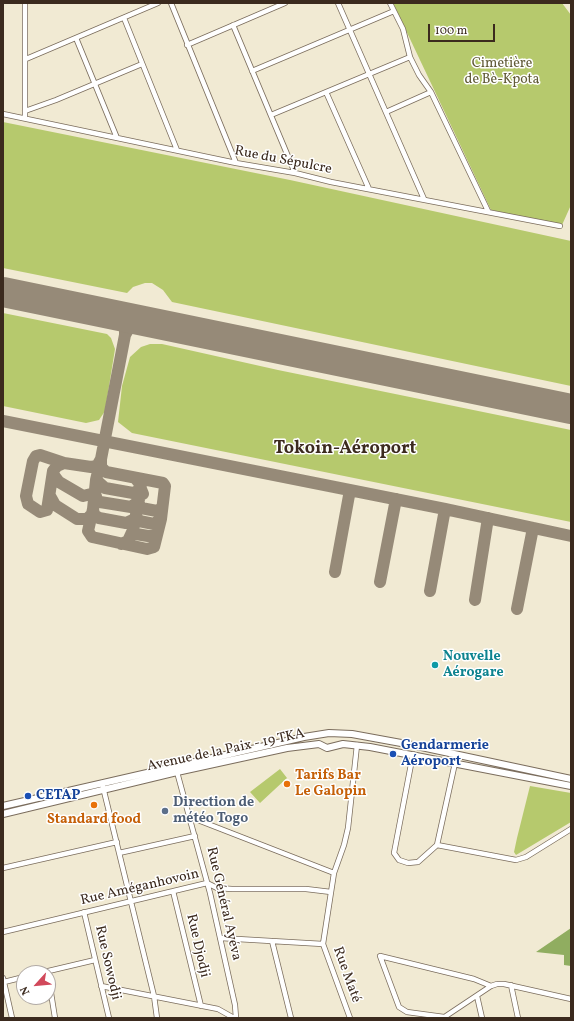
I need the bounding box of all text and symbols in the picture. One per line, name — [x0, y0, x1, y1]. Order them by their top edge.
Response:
scale bar — [430, 16, 497, 42]
text: 100 m — [435, 23, 467, 39]
park label: Cimetière de Bè-Kpota — [465, 56, 539, 88]
street label: Rue du Sépulcre — [233, 143, 333, 179]
district label: Tokoin-Aéroport — [274, 439, 416, 461]
place label: Nouvelle Aérogare — [443, 649, 504, 682]
marker: Nouvelle Aérogare — [430, 660, 440, 670]
street label: Avenue de la Paix - 19 TKA — [146, 726, 306, 776]
place label: Gendarmerie Aéroport — [401, 738, 489, 770]
marker: Gendarmerie Aéroport — [388, 749, 398, 759]
place label: Tarifs Bar Le Galopin — [295, 768, 367, 800]
marker: Tarifs Bar Le Galopin — [282, 779, 292, 789]
place label: CETAP — [36, 788, 80, 804]
marker: CETAP — [23, 791, 33, 801]
place label: Direction de météo Togo — [173, 795, 254, 828]
marker: Standard food — [89, 800, 99, 810]
marker: Direction de météo Togo — [160, 806, 170, 816]
place label: Standard food — [47, 812, 141, 828]
street label: Rue Général Ayéva — [202, 846, 244, 962]
street label: Rue Améganhovoin — [79, 866, 201, 910]
street label: Rue Djodji — [182, 913, 212, 979]
street label: Rue Sowodji — [90, 924, 124, 1002]
street label: Rue Maté — [328, 945, 364, 1005]
north arrow — [16, 965, 56, 1005]
text: N — [17, 983, 34, 997]

